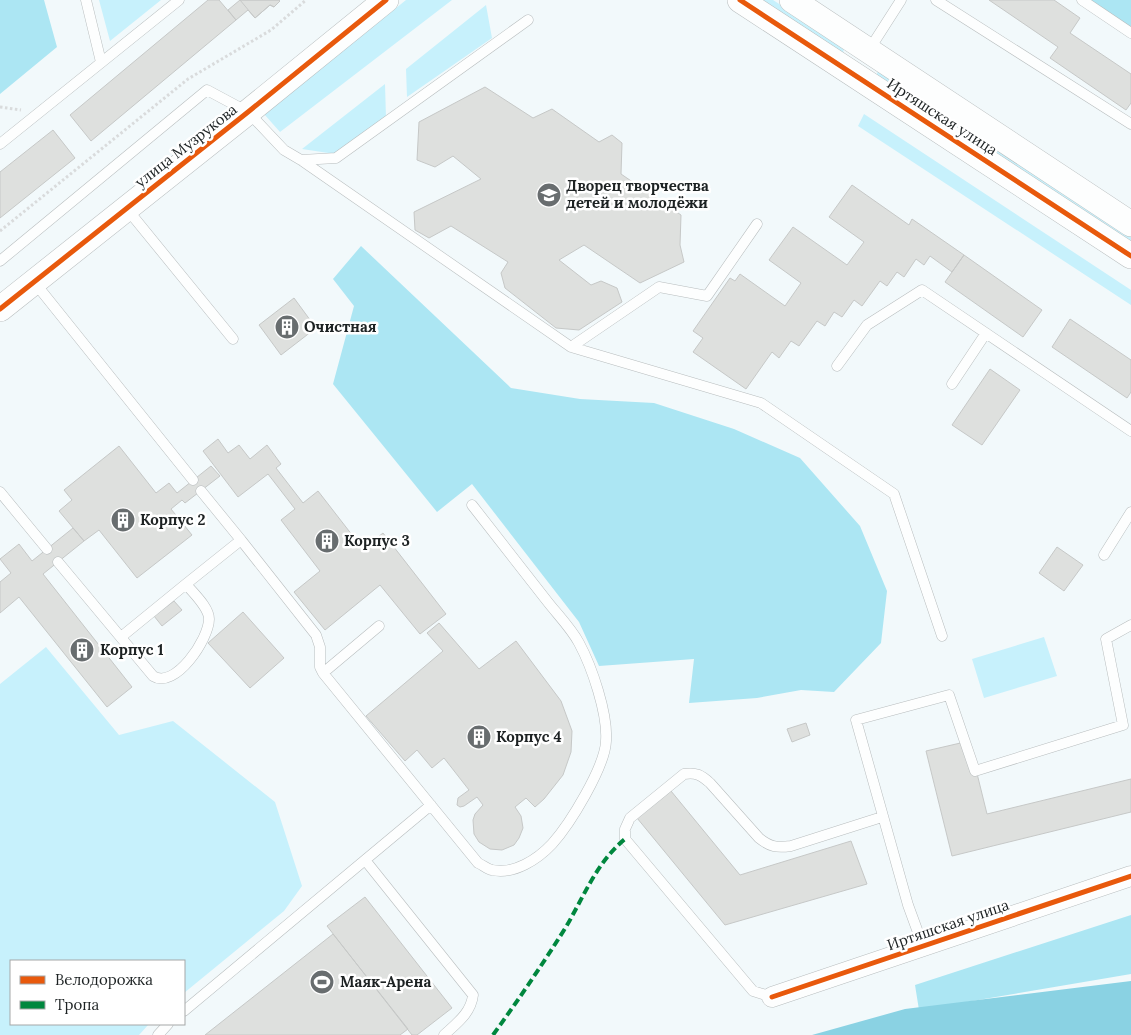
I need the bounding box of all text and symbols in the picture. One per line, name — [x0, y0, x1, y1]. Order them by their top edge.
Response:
street label: Иртяшская улица — [883, 74, 1001, 160]
street label: улица Музрукова — [131, 100, 241, 191]
place label: Дворец творчества детей и молодёжи — [566, 176, 709, 212]
school or university icon: Дворец творчества детей и молодёжи — [536, 182, 562, 208]
building icon: Очистная — [274, 314, 300, 340]
place label: Очистная — [304, 317, 377, 336]
building icon: Корпус 2 — [110, 507, 136, 533]
place label: Корпус 2 — [140, 510, 205, 529]
building icon: Корпус 3 — [314, 528, 340, 554]
place label: Корпус 3 — [344, 531, 410, 550]
building icon: Корпус 1 — [69, 637, 95, 663]
place label: Корпус 1 — [100, 640, 164, 659]
building icon: Корпус 4 — [466, 724, 492, 750]
place label: Корпус 4 — [496, 727, 562, 746]
street label: Иртяшская улица — [884, 895, 1012, 954]
legend — [10, 960, 185, 1025]
sports icon: Маяк-Арена — [309, 969, 335, 995]
text: Велодорожка — [55, 970, 153, 989]
place label: Маяк-Арена — [340, 972, 431, 991]
text: Тропа — [55, 995, 100, 1014]

